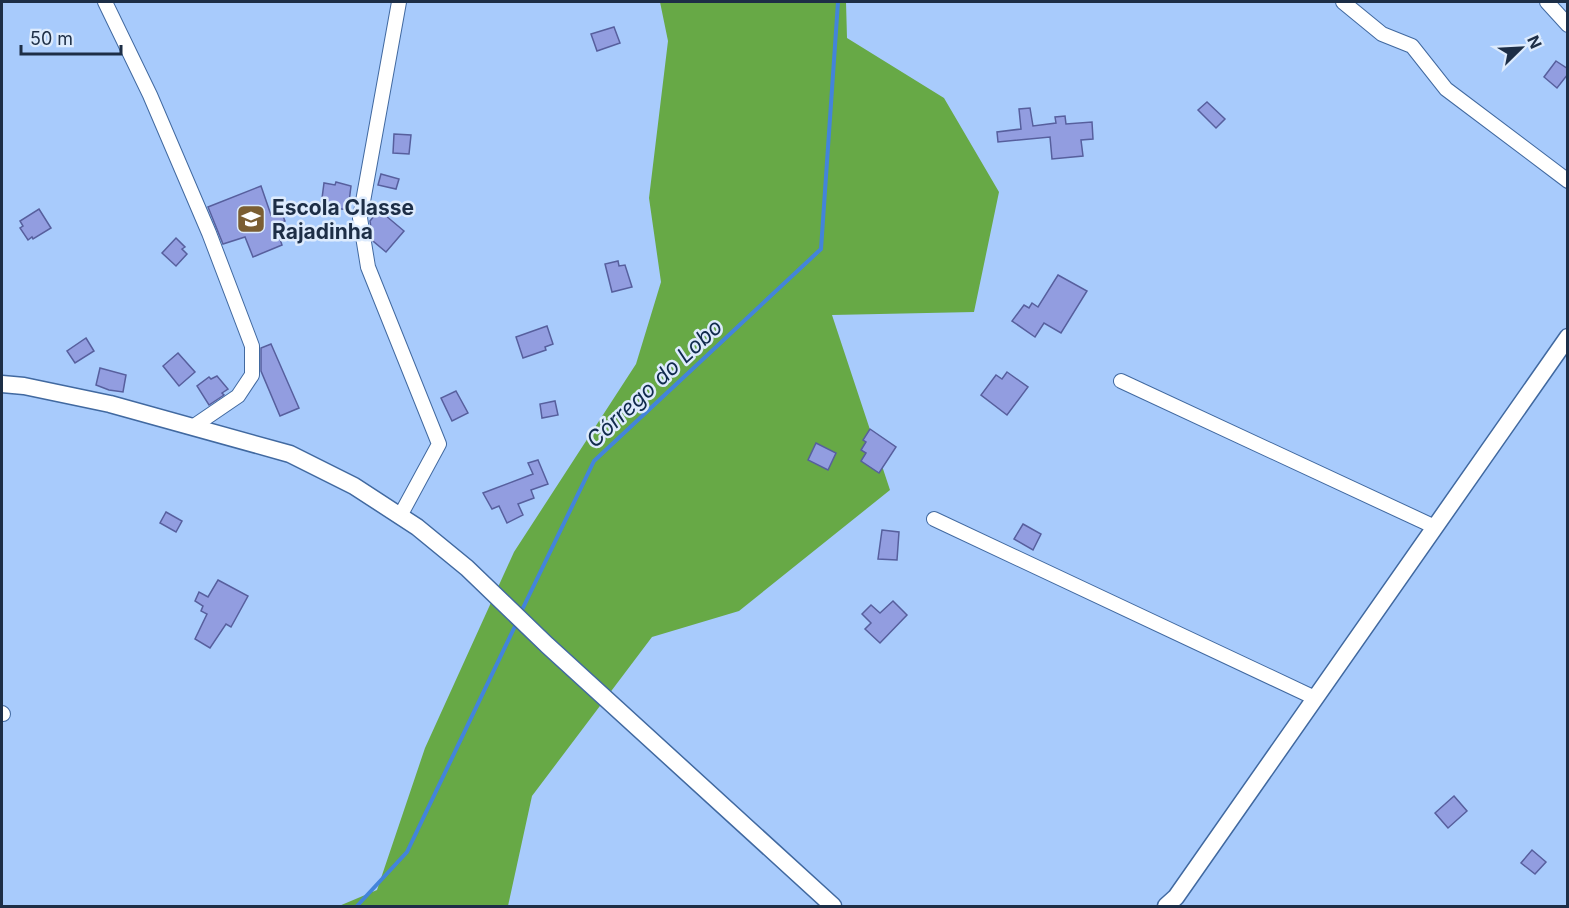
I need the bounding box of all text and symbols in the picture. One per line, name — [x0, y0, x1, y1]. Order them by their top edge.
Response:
scale bar — [21, 18, 122, 56]
north arrow — [1491, 18, 1551, 78]
text: 50 m — [30, 28, 73, 49]
text: N — [1523, 32, 1546, 52]
place label: Escola Classe Rajadinha — [272, 195, 414, 244]
school or university icon: Escola Classe Rajadinha — [235, 203, 267, 235]
water label: Córrego do Lobo — [581, 313, 727, 453]

